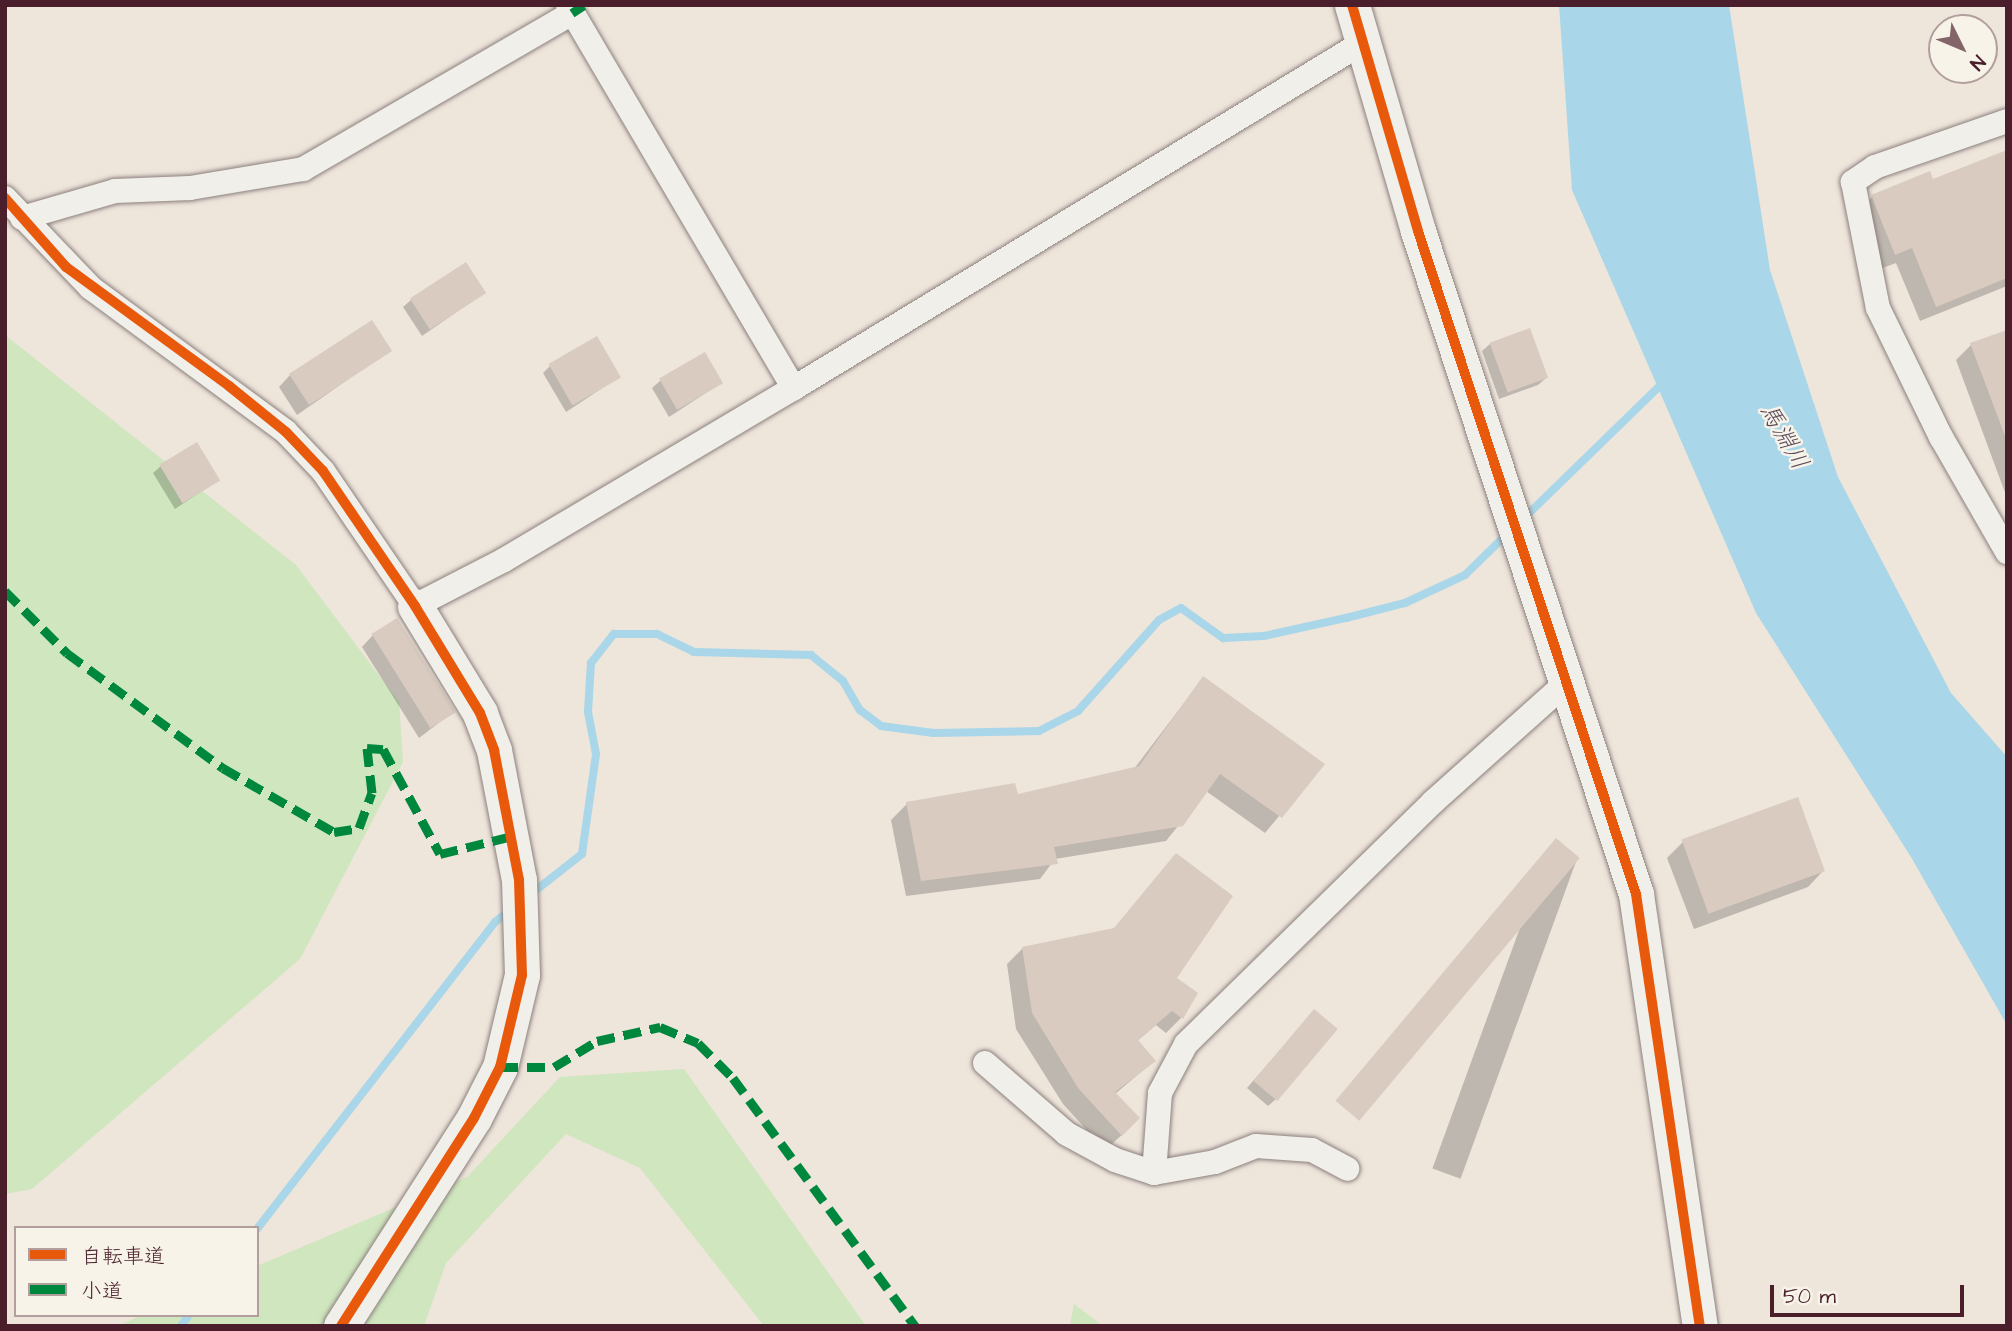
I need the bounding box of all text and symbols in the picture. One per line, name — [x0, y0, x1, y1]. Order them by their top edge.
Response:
north arrow — [1928, 14, 1998, 84]
text: N — [1963, 49, 1991, 76]
water label: 馬淵川 — [1753, 399, 1813, 475]
legend — [14, 1226, 259, 1317]
text: 自転車道 — [81, 1242, 165, 1271]
scale bar — [1774, 1272, 1968, 1316]
text: 小道 — [81, 1277, 123, 1306]
text: 50 m — [1783, 1282, 1836, 1311]

